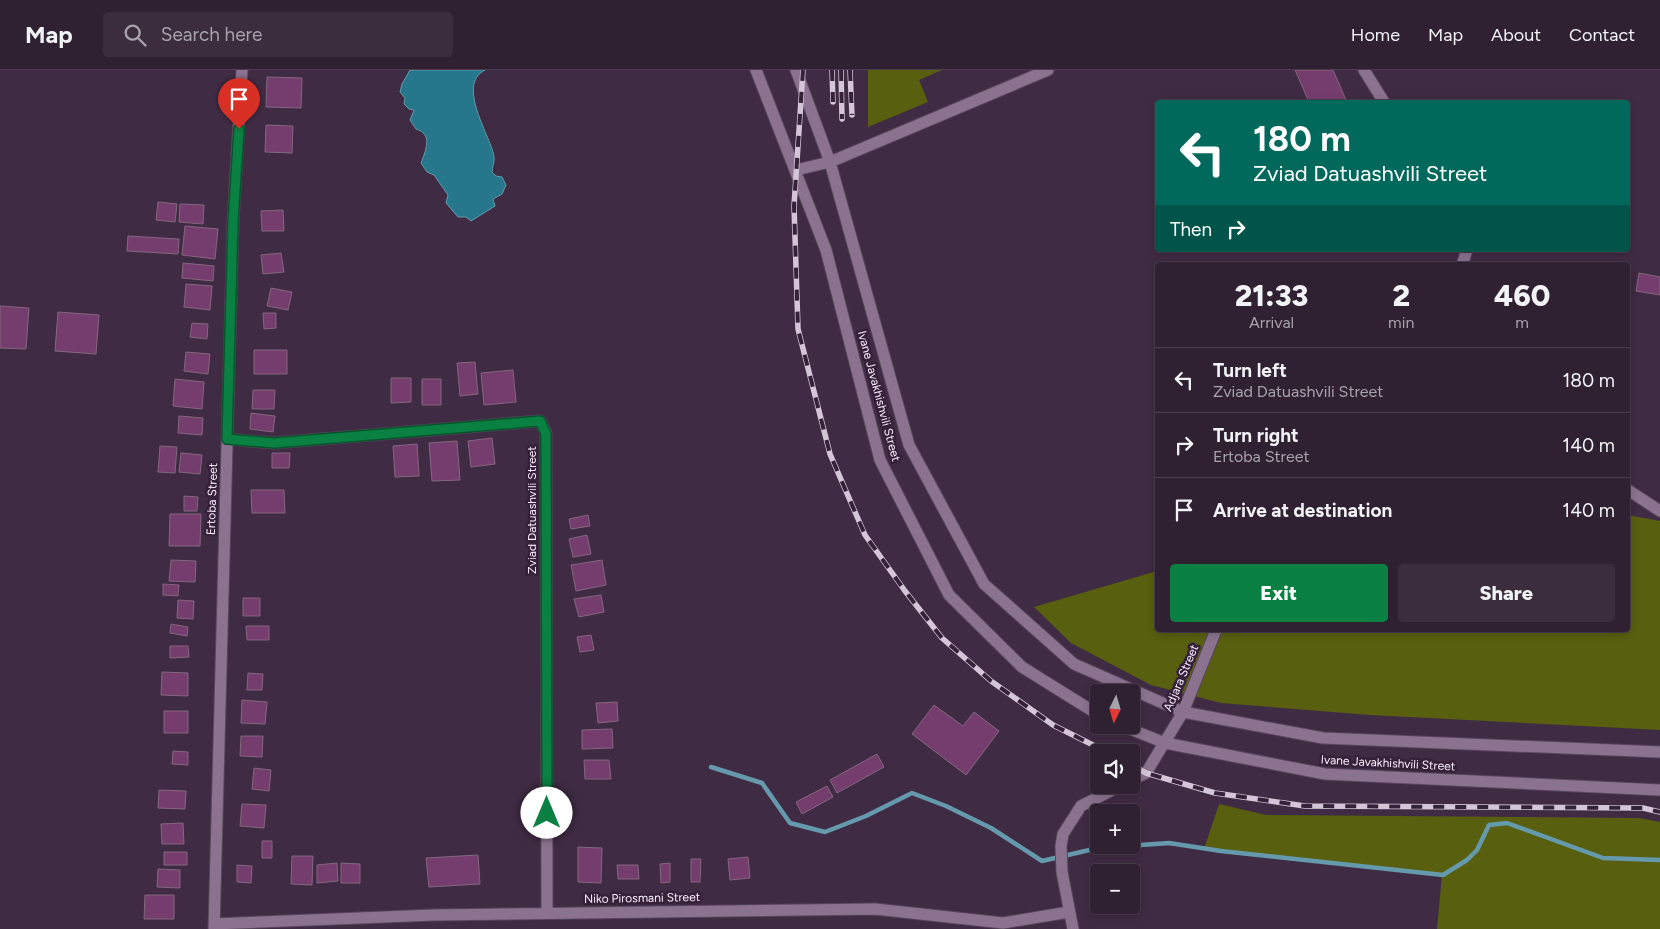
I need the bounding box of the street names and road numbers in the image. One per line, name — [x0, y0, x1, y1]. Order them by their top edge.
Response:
street label: Ivane Javakhishvili Street — [855, 329, 903, 463]
street label: Zviad Datuashvili Street — [525, 446, 539, 574]
street label: Ertoba Street — [204, 462, 220, 535]
street label: Adjara Street — [1161, 642, 1202, 713]
street label: Ivane Javakhishvili Street — [1320, 752, 1456, 774]
street label: Niko Pirosmani Street — [584, 890, 701, 906]

